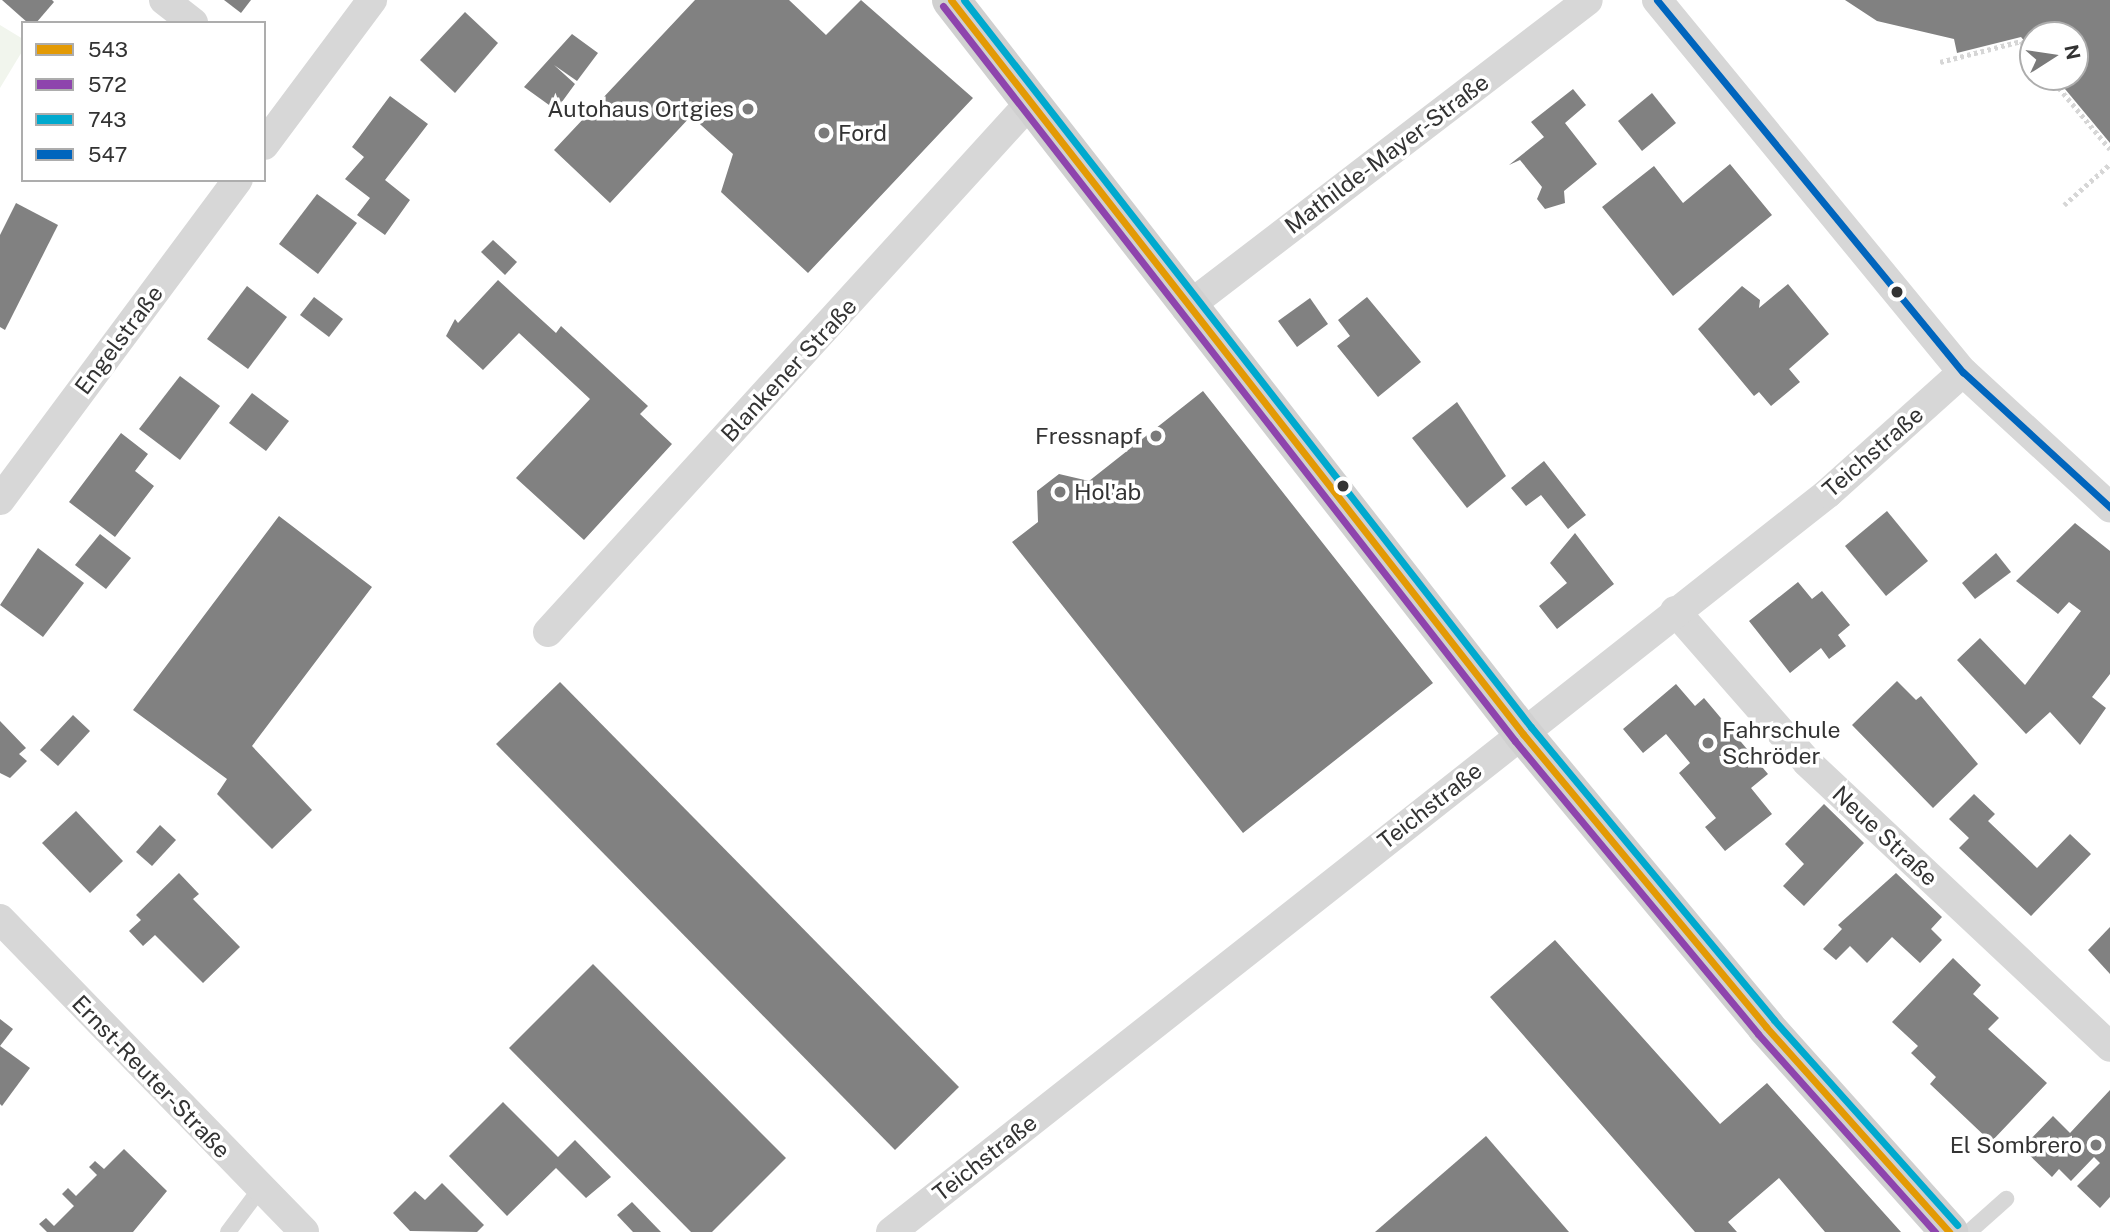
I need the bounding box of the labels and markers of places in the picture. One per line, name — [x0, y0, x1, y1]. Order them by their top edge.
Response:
place label: Autohaus Ortgies — [547, 95, 734, 123]
marker: Autohaus Ortgies — [740, 101, 756, 117]
place label: Ford — [838, 119, 887, 147]
marker: Ford — [816, 125, 832, 141]
unlabelled marker — [1890, 285, 1904, 299]
place label: Fressnapf — [1035, 422, 1142, 450]
marker: Fressnapf — [1148, 428, 1164, 444]
place label: Hol'ab — [1074, 478, 1141, 506]
unlabelled marker — [1336, 479, 1350, 493]
marker: Hol'ab — [1052, 484, 1068, 500]
place label: Fahrschule Schröder — [1722, 716, 1840, 770]
marker: Fahrschule Schröder — [1700, 735, 1716, 751]
place label: El Sombrero — [1950, 1131, 2082, 1159]
marker: El Sombrero — [2088, 1137, 2104, 1153]

